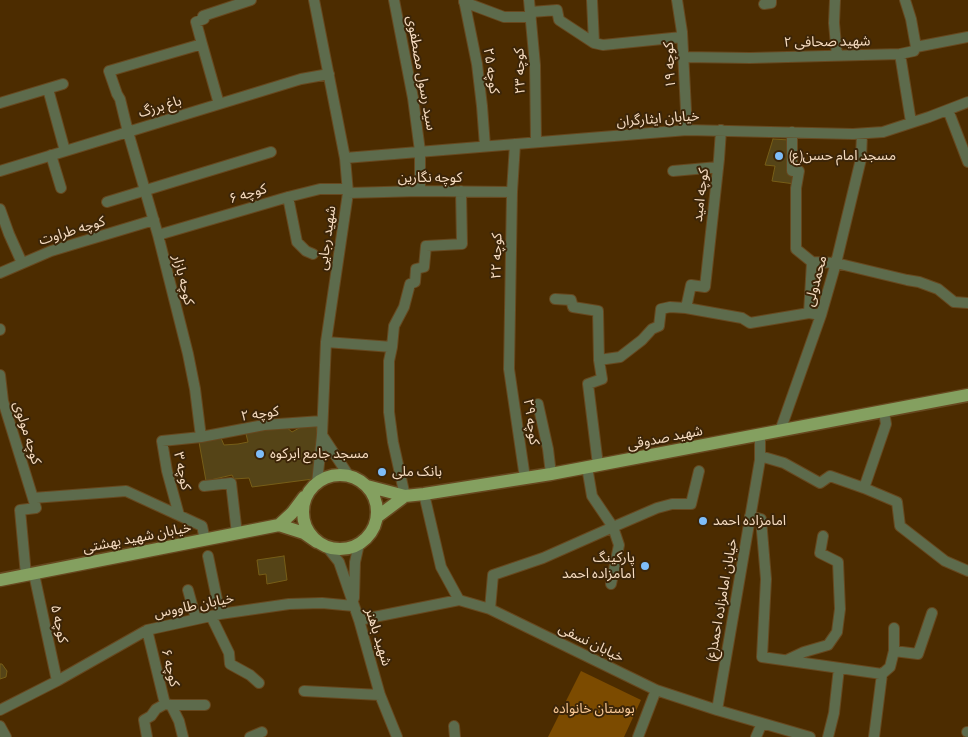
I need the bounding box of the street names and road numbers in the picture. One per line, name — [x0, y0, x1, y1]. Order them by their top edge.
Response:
street label: سید رسول مصطفوی — [403, 14, 439, 132]
street label: شهید صحافی ۲ — [783, 33, 871, 51]
street label: کوچه ۱۹ — [660, 41, 680, 89]
street label: کوچه ۲۵ — [479, 47, 503, 95]
street label: کوچه ۲۳ — [511, 48, 529, 94]
street label: باغ برزگ — [136, 93, 184, 121]
street label: خیابان ایثارگران — [616, 108, 700, 130]
street label: کوچه امید — [689, 167, 713, 223]
street label: کوچه نگارین — [398, 170, 462, 186]
street label: کوچه ۶ — [227, 180, 269, 208]
street label: شهید رجایی — [314, 205, 340, 271]
street label: کوچه طراوت — [37, 213, 107, 249]
street label: کوچه ۲۲ — [488, 233, 506, 279]
street label: کوچه بازار — [169, 253, 197, 307]
street label: محمدولی — [801, 254, 831, 308]
street label: کوچه ۲۹ — [519, 398, 543, 446]
street label: کوچه مولوی — [9, 399, 45, 467]
street label: کوچه ۲ — [240, 403, 280, 425]
street label: شهید صدوقی — [626, 422, 704, 454]
street label: کوچه ۳ — [170, 450, 194, 492]
street label: خیابان شهید بهشتی — [81, 519, 193, 557]
street label: خیابان امامزاده احمد(ع) — [703, 537, 741, 663]
street label: خیابان طاووس — [153, 590, 235, 622]
street label: کوچه ۵ — [47, 603, 71, 645]
street label: شهید باهنر — [361, 606, 395, 668]
street label: خیابان نسفی — [555, 620, 627, 666]
street label: کوچه ۶ — [157, 647, 183, 689]

